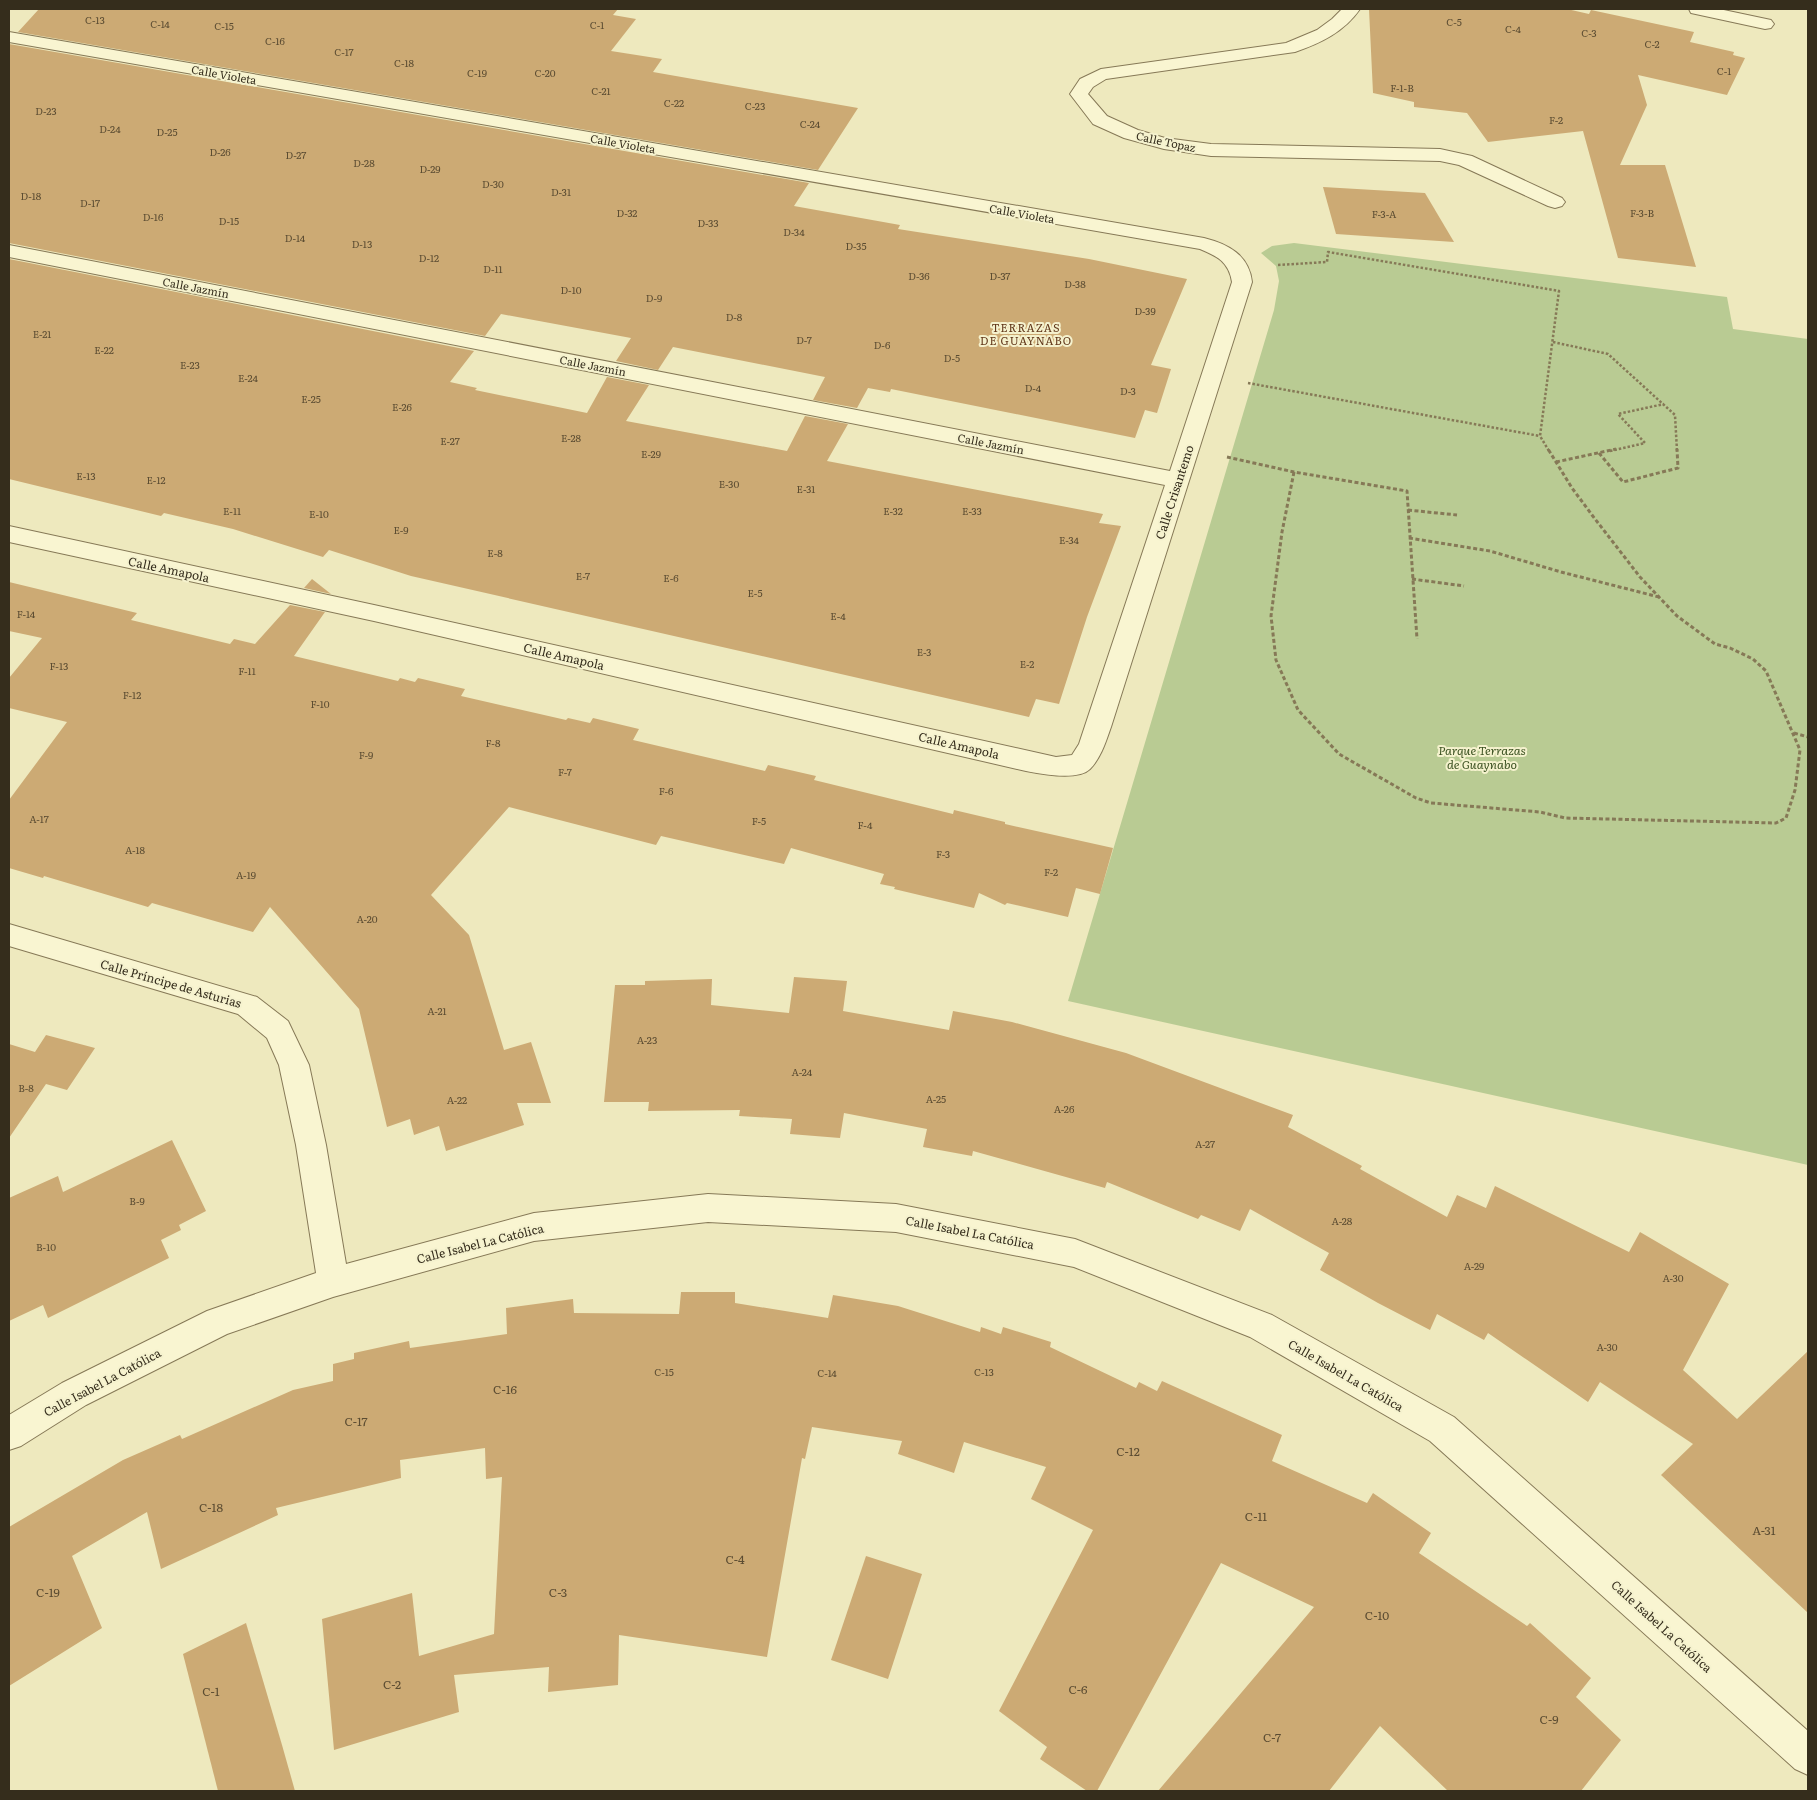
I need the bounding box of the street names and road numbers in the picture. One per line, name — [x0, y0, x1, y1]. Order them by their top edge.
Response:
street label: Calle Violeta — [190, 60, 258, 88]
street label: Calle Topaz — [1135, 127, 1198, 155]
street label: Calle Violeta — [589, 129, 657, 157]
street label: Calle Violeta — [988, 199, 1056, 227]
street label: Calle Jazmín — [161, 273, 231, 301]
street label: Calle Jazmín — [558, 351, 628, 379]
street label: Calle Jazmín — [956, 429, 1026, 457]
street label: Calle Crisantemo — [1150, 443, 1198, 541]
street label: Calle Amapola — [127, 552, 212, 586]
street label: Calle Amapola — [522, 638, 607, 674]
street label: Calle Amapola — [917, 727, 1002, 763]
street label: Calle Príncipe de Asturias — [98, 954, 244, 1012]
street label: Calle Isabel La Católica — [904, 1211, 1036, 1253]
street label: Calle Isabel La Católica — [415, 1218, 546, 1268]
street label: Calle Isabel La Católica — [1285, 1335, 1407, 1416]
street label: Calle Isabel La Católica — [40, 1343, 164, 1421]
street label: Calle Isabel La Católica — [1607, 1576, 1717, 1677]

